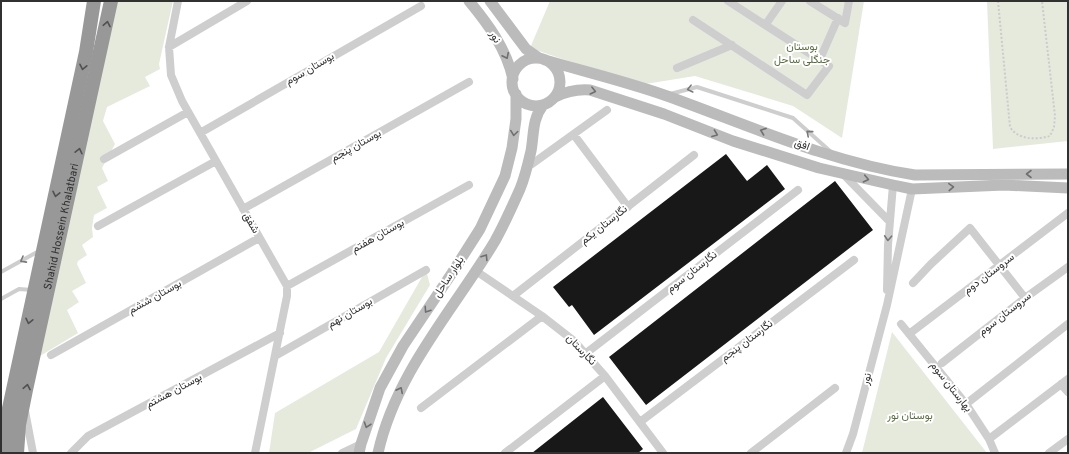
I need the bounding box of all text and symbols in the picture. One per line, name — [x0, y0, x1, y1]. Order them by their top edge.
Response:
one-way arrow — [102, 20, 110, 27]
street label: نور — [486, 28, 504, 46]
park label: بوستان جنگلی ساحل — [774, 40, 830, 67]
street label: بوستان سوم — [283, 49, 337, 89]
one-way arrow — [501, 52, 508, 60]
one-way arrow — [80, 64, 88, 70]
one-way arrow — [687, 84, 694, 93]
one-way arrow — [589, 86, 596, 95]
street label: بوستان پنجم — [328, 126, 384, 166]
one-way arrow — [759, 127, 766, 136]
one-way arrow — [510, 129, 519, 136]
one-way arrow — [712, 130, 719, 138]
one-way arrow — [807, 130, 814, 137]
street label: افق — [792, 136, 812, 154]
one-way arrow — [75, 147, 83, 154]
street label: Shahid Hossein Khalatbari — [41, 162, 82, 291]
one-way arrow — [1026, 170, 1032, 178]
one-way arrow — [863, 175, 870, 183]
one-way arrow — [948, 183, 954, 191]
one-way arrow — [52, 191, 61, 197]
street label: نگارستان یکم — [577, 202, 631, 248]
street label: شفق — [240, 210, 263, 236]
street label: بوستان هفتم — [349, 216, 407, 256]
one-way arrow — [884, 235, 892, 241]
street label: نگارستان سوم — [664, 248, 720, 296]
street label: سروستان دوم — [961, 250, 1017, 298]
street label: بلوار ساحل — [430, 254, 468, 300]
one-way arrow — [480, 254, 488, 261]
one-way arrow — [20, 255, 27, 262]
street label: بوستان ششم — [126, 277, 184, 317]
street label: سروستان سوم — [976, 289, 1035, 339]
street label: بوستان نهم — [325, 295, 375, 331]
one-way arrow — [424, 306, 432, 313]
street label: نگارستان پنجم — [718, 317, 776, 365]
one-way arrow — [25, 318, 33, 325]
street label: نگارستان — [563, 332, 599, 368]
street label: بهارستان سوم — [927, 359, 975, 415]
street label: بوستان هشتم — [143, 370, 205, 412]
street label: نور — [858, 371, 875, 387]
one-way arrow — [22, 384, 31, 390]
one-way arrow — [396, 387, 403, 394]
park label: بوستان نور — [886, 409, 933, 423]
one-way arrow — [364, 421, 372, 428]

